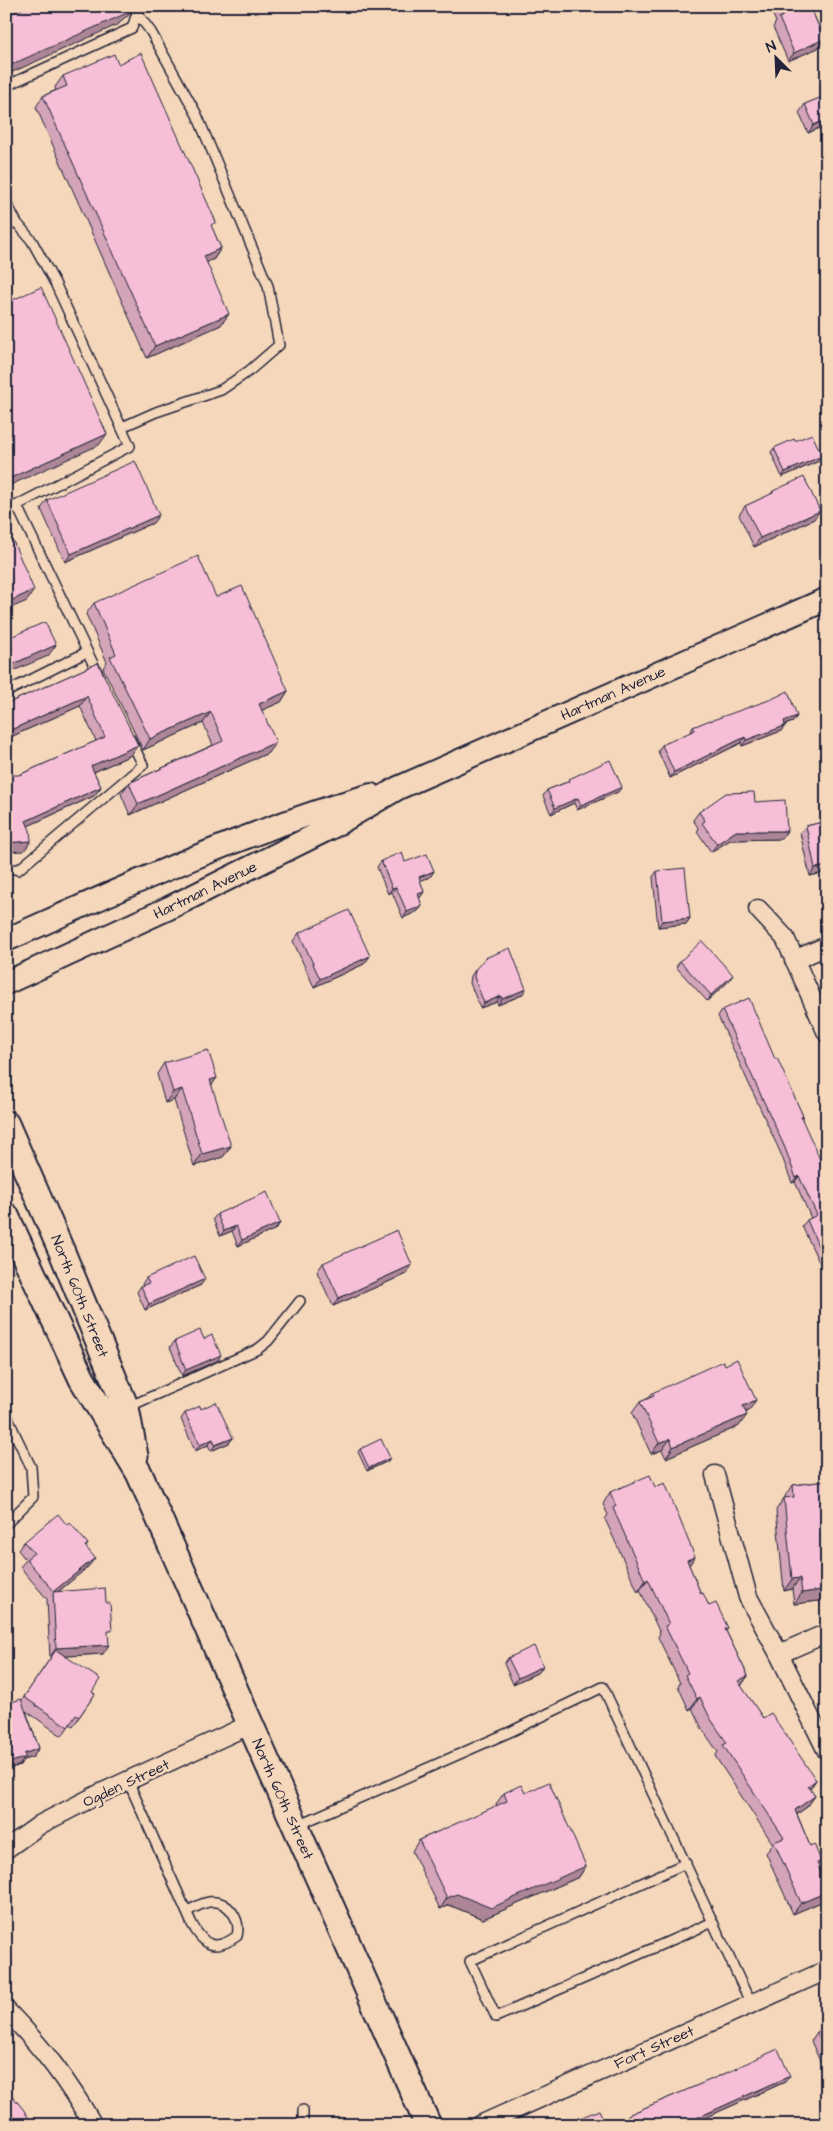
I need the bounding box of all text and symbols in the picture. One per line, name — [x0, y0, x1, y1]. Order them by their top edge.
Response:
north arrow — [750, 32, 800, 82]
text: N — [763, 36, 779, 58]
street label: Hartman Avenue — [557, 661, 669, 726]
street label: Hartman Avenue — [150, 856, 260, 925]
street label: North 60th Street — [45, 1232, 114, 1361]
street label: North 60th Street — [246, 1735, 319, 1863]
street label: Ogden Street — [79, 1754, 173, 1814]
street label: Fort Street — [611, 2020, 698, 2074]

